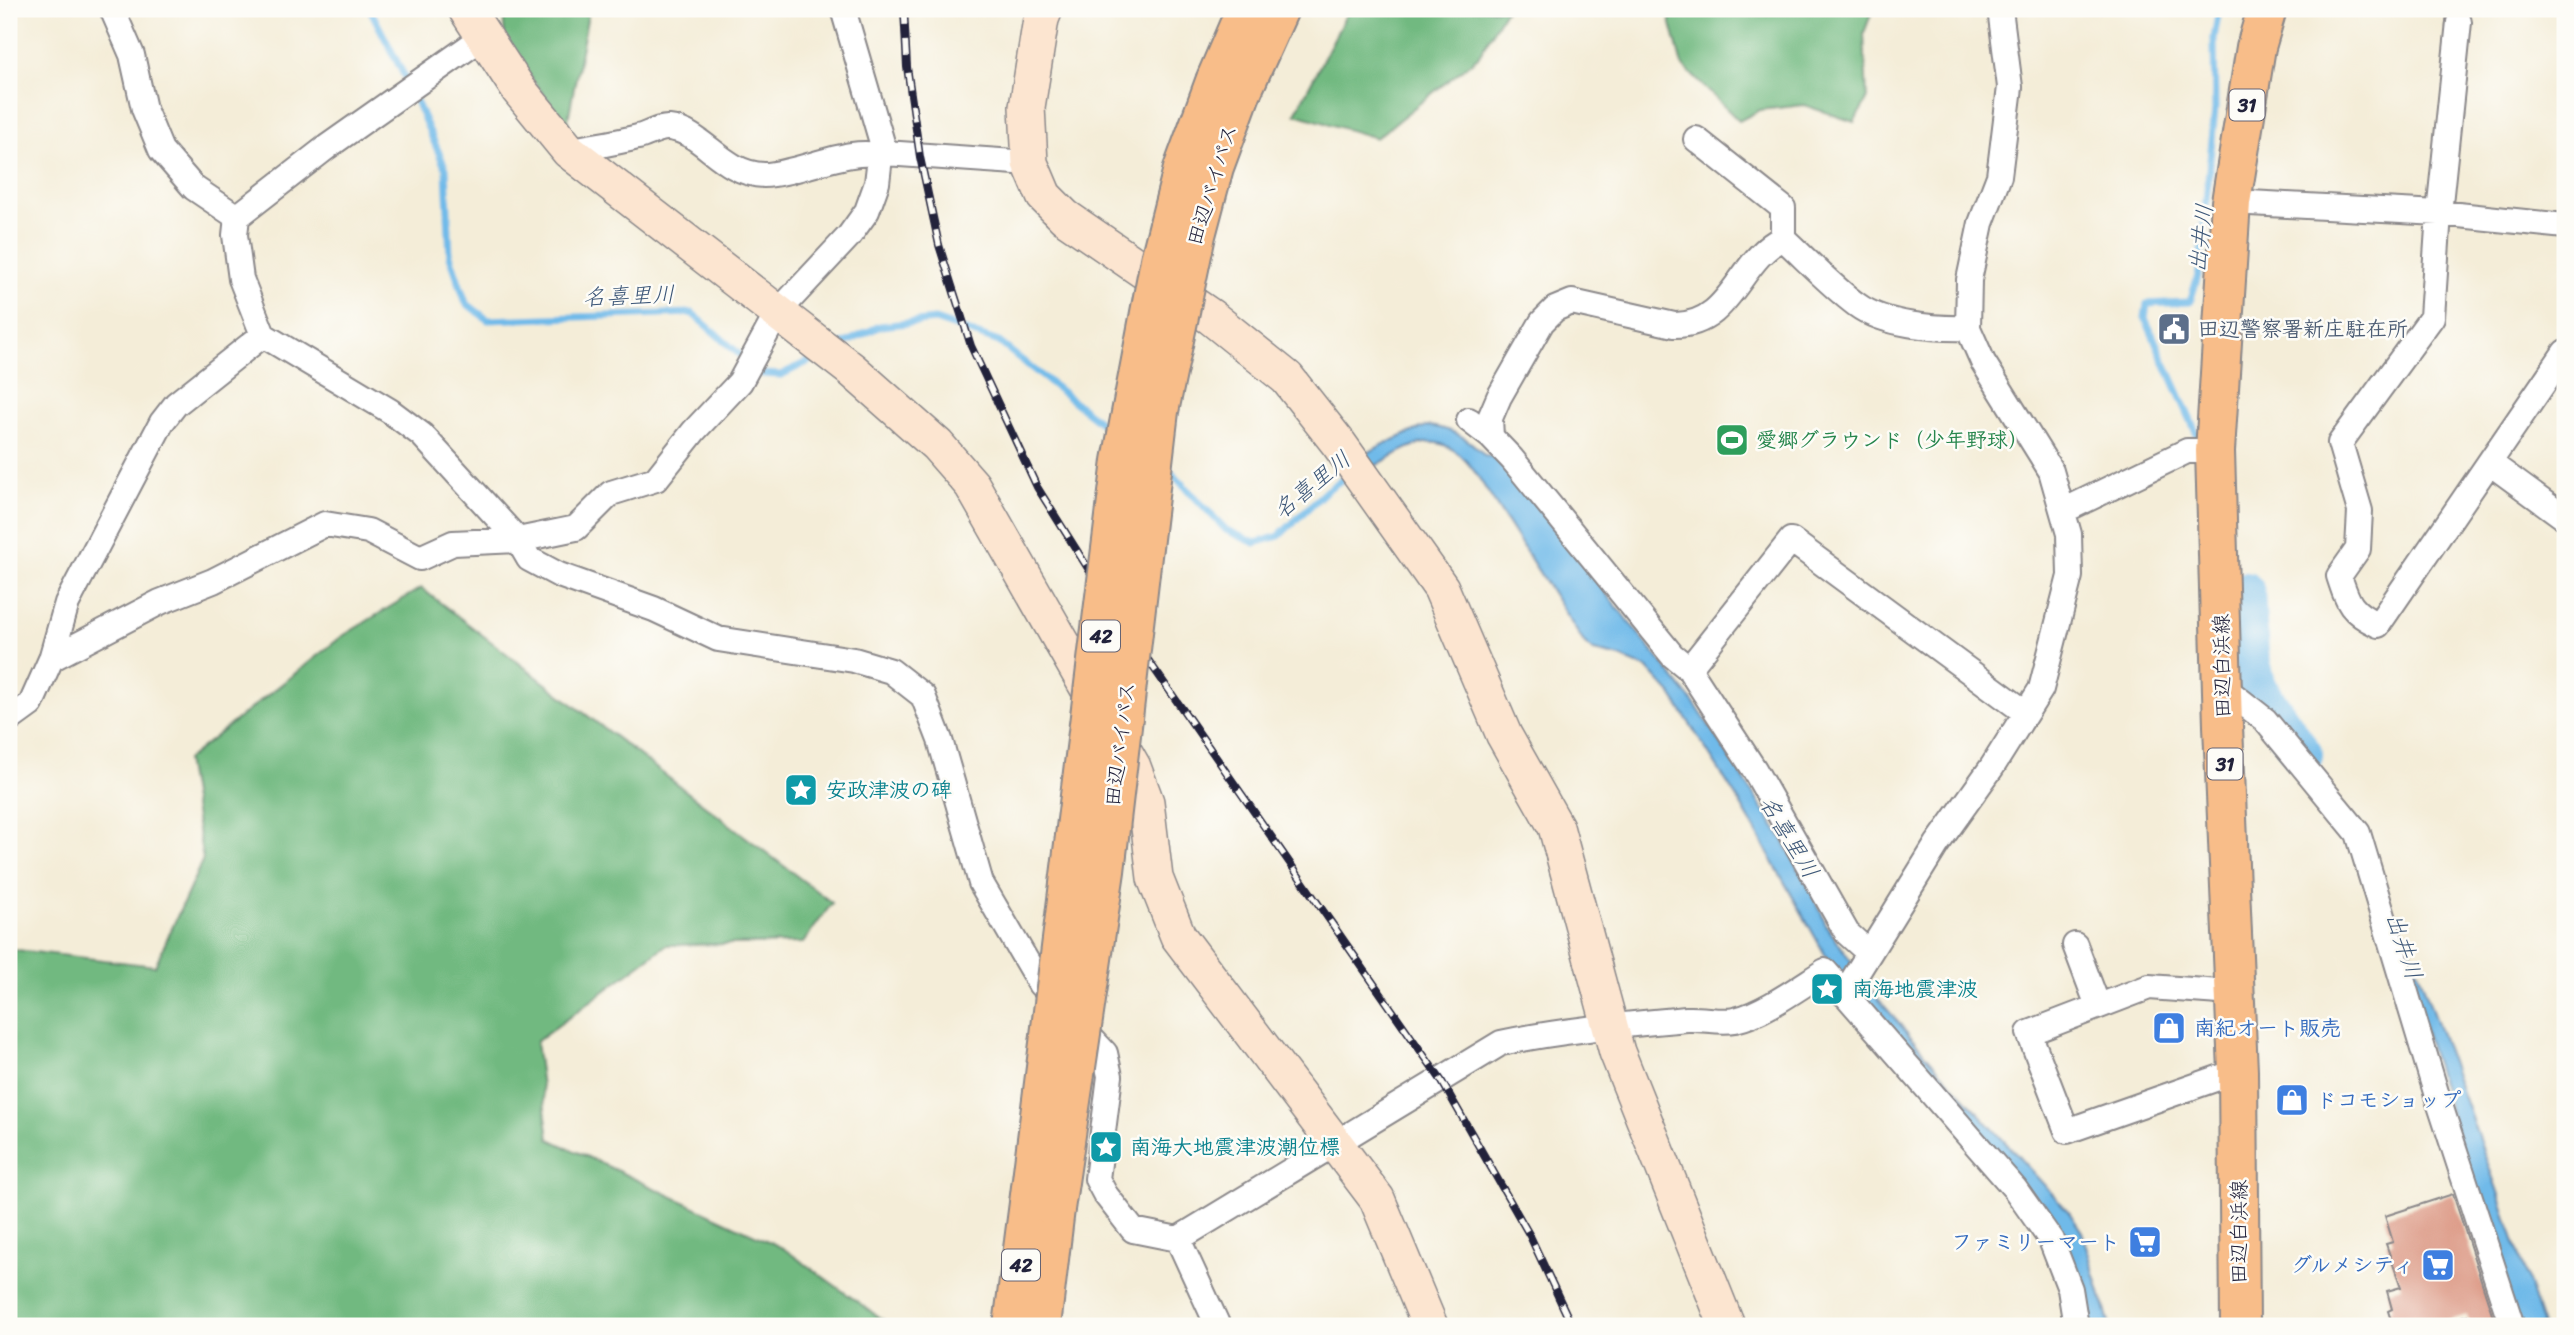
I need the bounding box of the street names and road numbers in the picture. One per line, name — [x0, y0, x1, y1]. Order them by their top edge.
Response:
road number: 31 — [2230, 90, 2264, 120]
street label: 田辺バイパス — [1175, 119, 1249, 251]
street label: 田辺白浜線 — [2202, 613, 2242, 719]
road number: 42 — [1082, 621, 1120, 652]
street label: 田辺バイパス — [1093, 679, 1147, 809]
road number: 31 — [2208, 748, 2242, 779]
street label: 田辺白浜線 — [2220, 1180, 2258, 1285]
road number: 42 — [1002, 1250, 1040, 1280]

